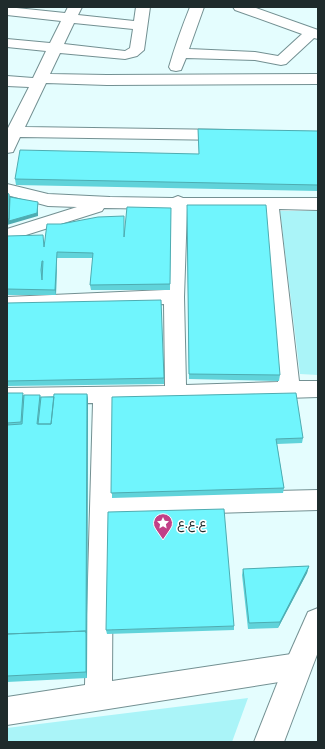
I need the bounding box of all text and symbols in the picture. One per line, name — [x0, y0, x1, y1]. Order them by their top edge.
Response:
place icon: ع.ع.ع — [152, 512, 174, 540]
place label: ع.ع.ع — [177, 515, 207, 533]

